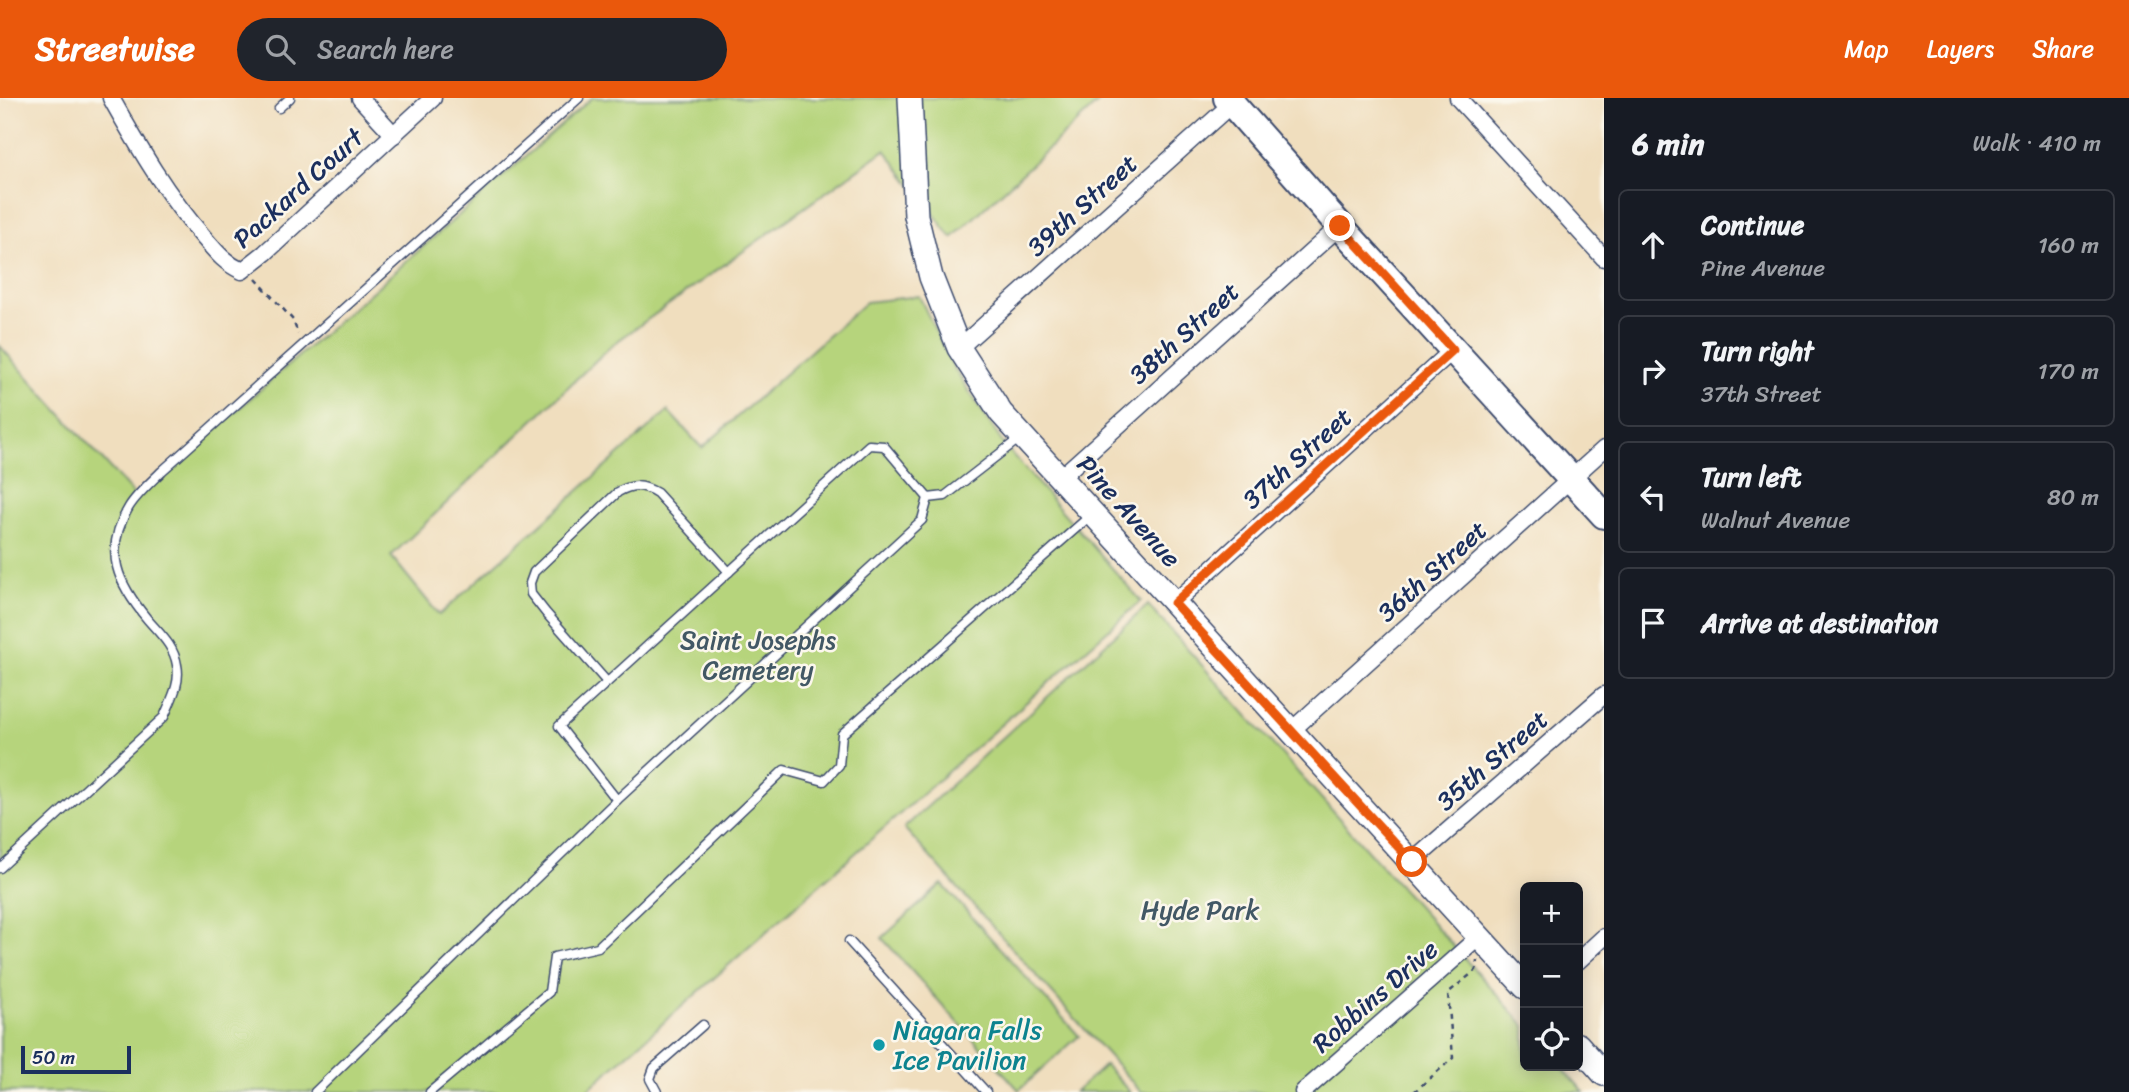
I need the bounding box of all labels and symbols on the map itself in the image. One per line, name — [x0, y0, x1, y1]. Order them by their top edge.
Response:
street label: Packard Court — [222, 115, 375, 260]
street label: 39th Street — [1016, 142, 1148, 268]
route end — [1324, 210, 1355, 241]
street label: 38th Street — [1118, 270, 1250, 396]
street label: 37th Street — [1231, 395, 1363, 521]
street label: Pine Avenue — [1065, 444, 1193, 578]
street label: 36th Street — [1366, 508, 1498, 634]
park label: Saint Josephs Cemetery — [680, 617, 836, 693]
street label: 35th Street — [1425, 698, 1559, 822]
route start — [1396, 846, 1427, 877]
park label: Hyde Park — [1141, 887, 1259, 933]
street label: Robbins Drive — [1301, 927, 1449, 1065]
place label: Niagara Falls Ice Pavilion — [892, 1007, 1042, 1083]
marker: Niagara Falls Ice Pavilion — [871, 1037, 887, 1053]
scale bar — [21, 1043, 131, 1075]

